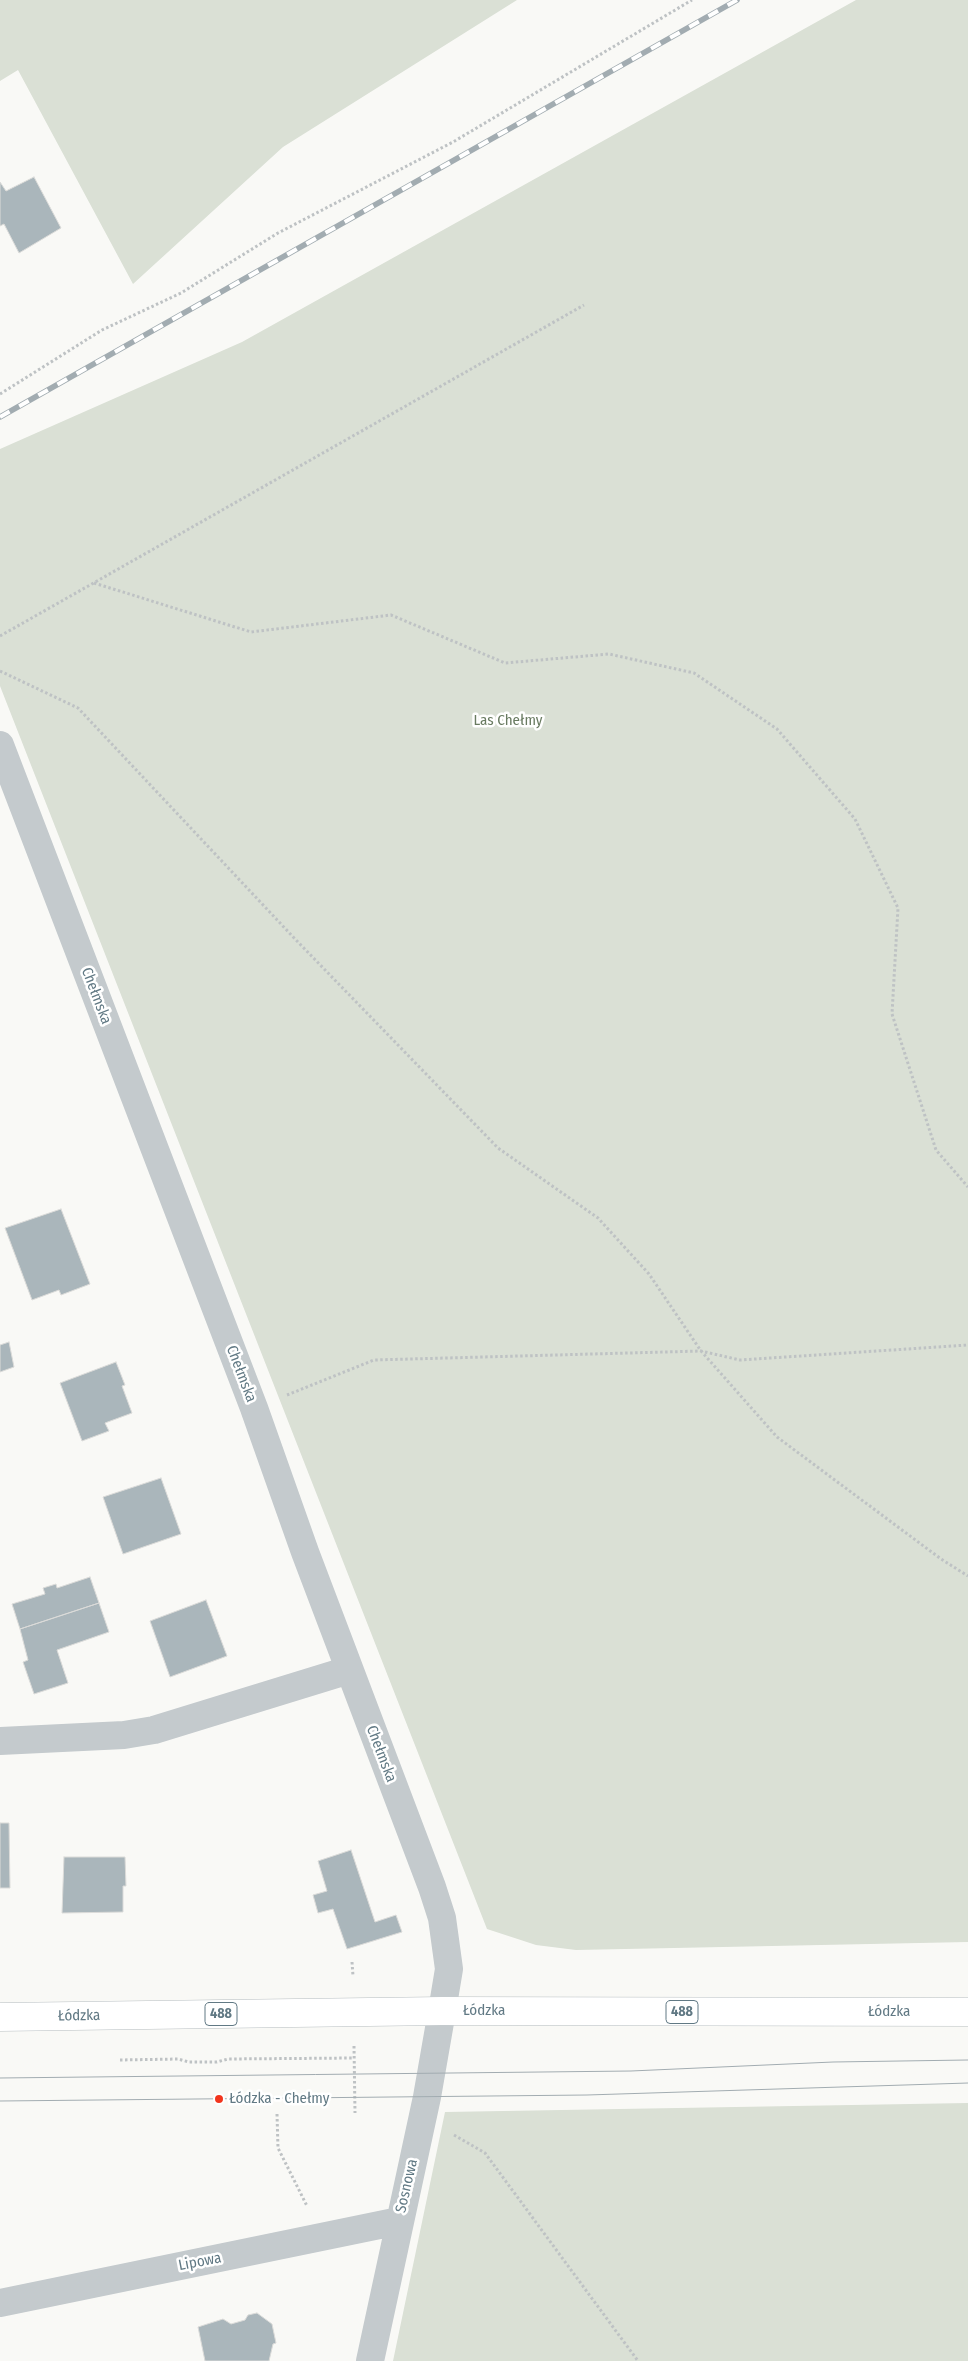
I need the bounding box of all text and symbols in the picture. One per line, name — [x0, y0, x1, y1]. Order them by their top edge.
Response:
park label: Las Chełmy — [474, 712, 542, 730]
street label: Chełmska — [77, 965, 115, 1027]
street label: Chełmska — [222, 1343, 260, 1405]
street label: Chełmska — [362, 1723, 400, 1785]
road number: 488 — [666, 2000, 698, 2024]
road number: 488 — [205, 2002, 237, 2026]
street label: Łódzka — [463, 2002, 505, 2020]
street label: Łódzka — [868, 2003, 910, 2021]
street label: Łódzka — [58, 2007, 100, 2025]
place label: Łódzka - Chełmy — [229, 2090, 329, 2108]
marker: Łódzka - Chełmy — [213, 2093, 225, 2105]
street label: Sosnowa — [392, 2157, 422, 2215]
street label: Lipowa — [177, 2249, 223, 2275]

